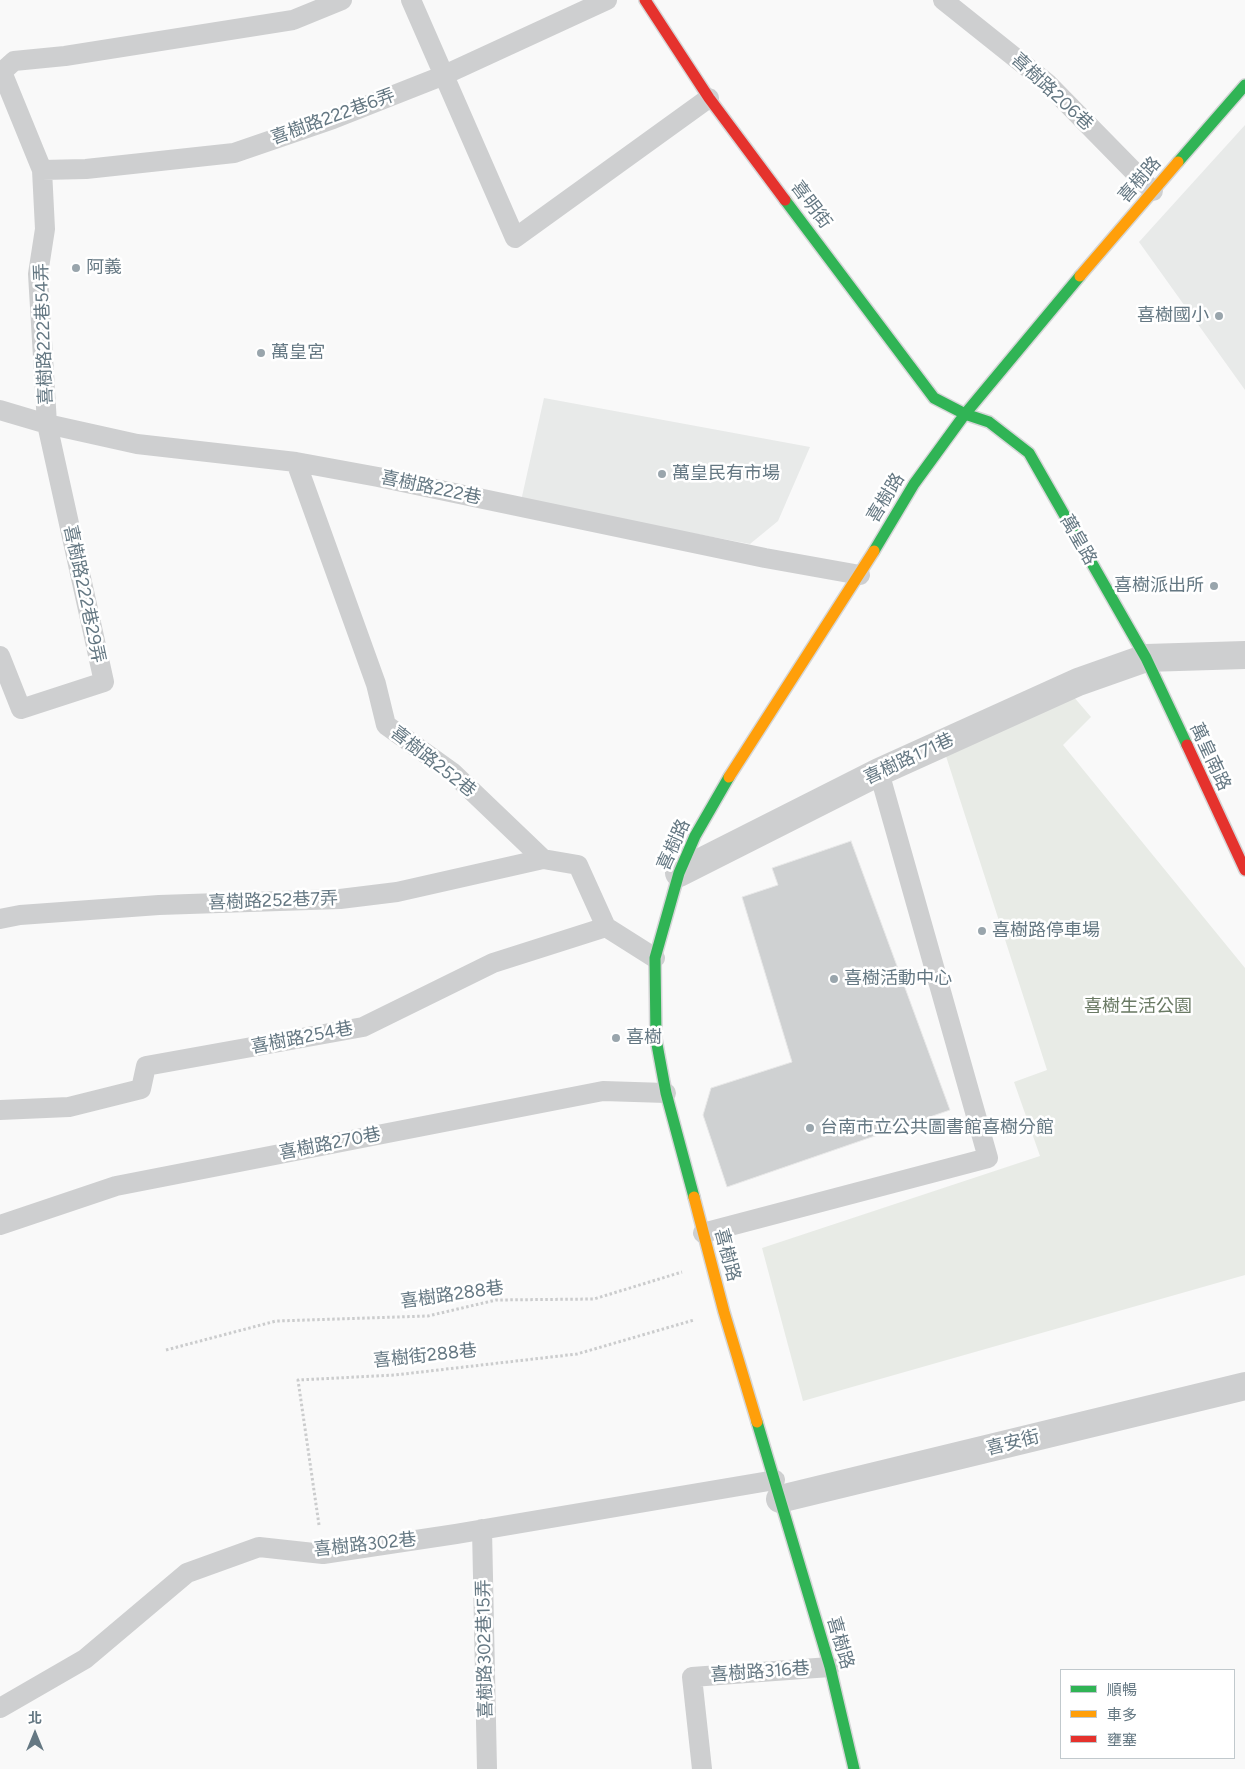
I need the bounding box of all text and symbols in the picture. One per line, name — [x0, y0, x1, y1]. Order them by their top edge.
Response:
street label: 喜樹路206巷 — [1007, 49, 1097, 135]
street label: 喜樹路222巷6弄 — [268, 85, 398, 149]
street label: 喜樹路 — [1114, 153, 1166, 207]
street label: 喜明街 — [786, 177, 836, 233]
place label: 阿義 — [86, 257, 122, 279]
marker: 阿義 — [70, 262, 82, 274]
street label: 喜樹路222巷54弄 — [31, 263, 57, 405]
place label: 喜樹國小 — [1137, 305, 1209, 327]
marker: 喜樹國小 — [1213, 310, 1225, 322]
place label: 萬皇宮 — [271, 342, 325, 364]
marker: 萬皇宮 — [255, 347, 267, 359]
place label: 萬皇民有市場 — [672, 463, 780, 485]
street label: 喜樹路222巷 — [379, 467, 483, 509]
marker: 萬皇民有市場 — [656, 468, 668, 480]
street label: 喜樹路 — [863, 469, 909, 527]
street label: 萬皇路 — [1055, 511, 1101, 569]
street label: 喜樹路222巷29弄 — [59, 523, 109, 665]
place label: 喜樹派出所 — [1114, 575, 1204, 597]
marker: 喜樹派出所 — [1208, 580, 1220, 592]
street label: 萬皇南路 — [1185, 720, 1235, 794]
street label: 喜樹路252巷 — [386, 722, 480, 802]
street label: 喜樹路171巷 — [861, 729, 957, 789]
street label: 喜樹路 — [653, 816, 695, 874]
street label: 喜樹路252巷7弄 — [208, 888, 338, 914]
place label: 喜樹路停車場 — [992, 920, 1100, 942]
marker: 喜樹路停車場 — [976, 925, 988, 937]
place label: 喜樹活動中心 — [844, 968, 952, 990]
marker: 喜樹活動中心 — [828, 973, 840, 985]
park label: 喜樹生活公園 — [1084, 996, 1192, 1018]
street label: 喜樹路254巷 — [249, 1018, 355, 1058]
place label: 喜樹 — [626, 1027, 662, 1049]
marker: 喜樹 — [610, 1032, 622, 1044]
place label: 台南市立公共圖書館喜樹分館 — [820, 1117, 1054, 1139]
marker: 台南市立公共圖書館喜樹分館 — [804, 1122, 816, 1134]
street label: 喜樹路270巷 — [277, 1124, 383, 1164]
street label: 喜樹路 — [710, 1226, 744, 1284]
street label: 喜樹路288巷 — [399, 1277, 505, 1313]
street label: 喜樹街288巷 — [372, 1340, 478, 1372]
street label: 喜安街 — [984, 1426, 1042, 1460]
street label: 喜樹路302巷 — [312, 1529, 418, 1561]
street label: 喜樹路302巷15弄 — [473, 1579, 497, 1719]
street label: 喜樹路 — [822, 1614, 858, 1672]
street label: 喜樹路316巷 — [710, 1658, 810, 1686]
legend — [1060, 1669, 1235, 1759]
text: 順暢 — [1107, 1681, 1137, 1699]
text: 車多 — [1107, 1706, 1137, 1724]
north arrow — [10, 1709, 60, 1759]
text: 北 — [28, 1710, 42, 1727]
text: 壅塞 — [1107, 1731, 1137, 1749]

